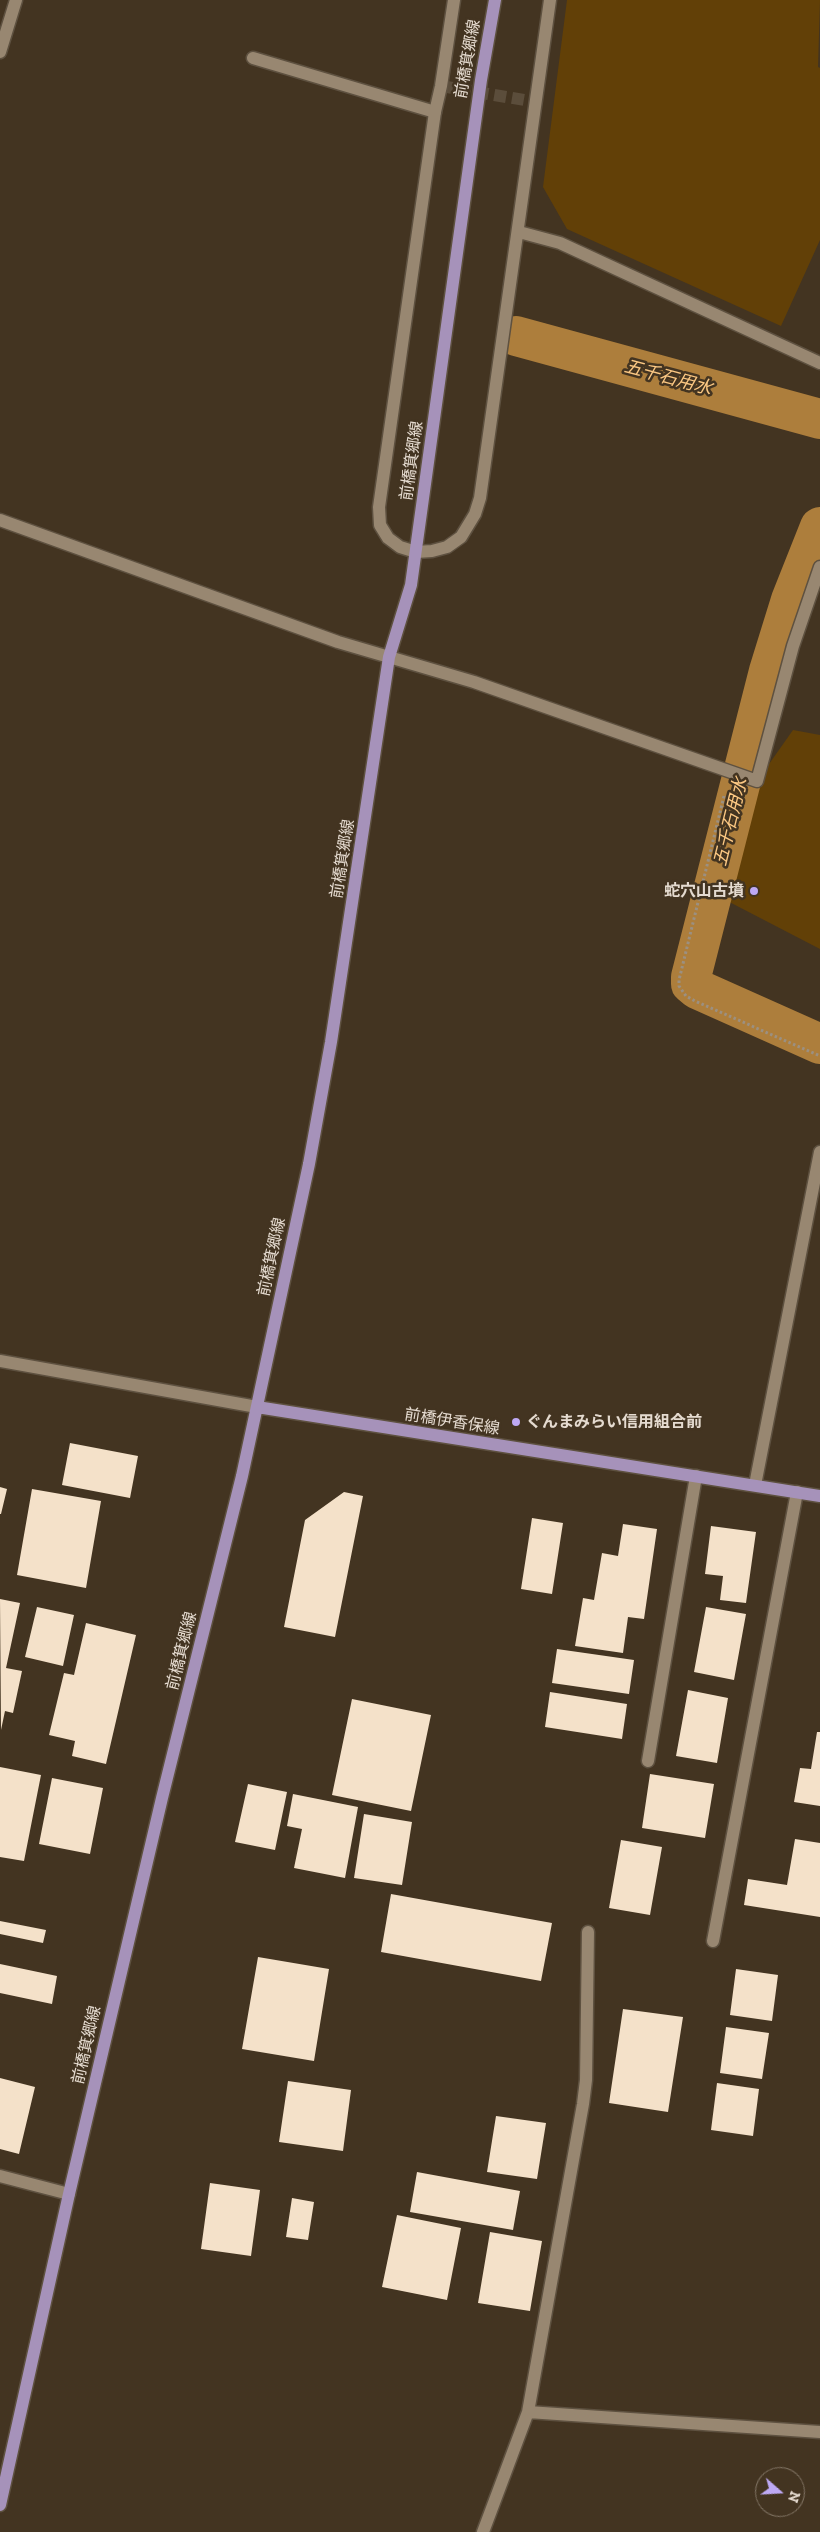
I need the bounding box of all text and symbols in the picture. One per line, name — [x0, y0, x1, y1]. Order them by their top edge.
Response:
street label: 前橋箕郷線 — [452, 18, 484, 100]
water label: 五千石用水 — [622, 356, 714, 400]
street label: 前橋箕郷線 — [397, 420, 427, 502]
water label: 五千石用水 — [710, 776, 752, 868]
street label: 前橋箕郷線 — [327, 818, 359, 900]
place label: 蛇穴山古墳 — [664, 881, 744, 901]
marker: 蛇穴山古墳 — [748, 885, 760, 897]
street label: 前橋箕郷線 — [254, 1216, 290, 1298]
street label: 前橋伊香保線 — [403, 1405, 501, 1439]
place label: ぐんまみらい信用組合前 — [526, 1412, 702, 1432]
marker: ぐんまみらい信用組合前 — [510, 1416, 522, 1428]
street label: 前橋箕郷線 — [163, 1610, 201, 1692]
street label: 前橋箕郷線 — [69, 2004, 105, 2086]
north arrow — [755, 2467, 805, 2517]
text: N — [784, 2489, 803, 2505]

